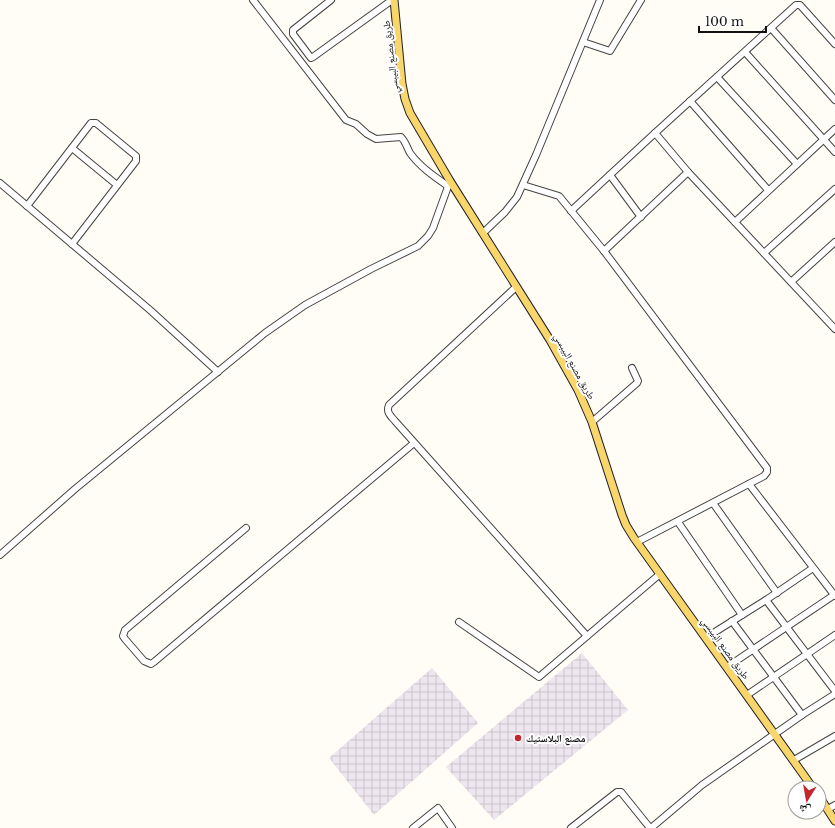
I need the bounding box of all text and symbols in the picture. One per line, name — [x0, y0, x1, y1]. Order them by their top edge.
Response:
scale bar — [699, 8, 766, 34]
text: 100 m — [705, 14, 744, 29]
street label: طريق مصنع البيبسي — [380, 19, 403, 94]
street label: طريق مصنع البيبسي — [550, 331, 598, 403]
street label: طريق مصنع البيبسي — [697, 615, 753, 683]
place label: مصنع البلاستيك — [526, 732, 586, 746]
marker: مصنع البلاستيك — [513, 733, 523, 743]
north arrow — [787, 780, 827, 820]
text: ش — [798, 801, 812, 818]

